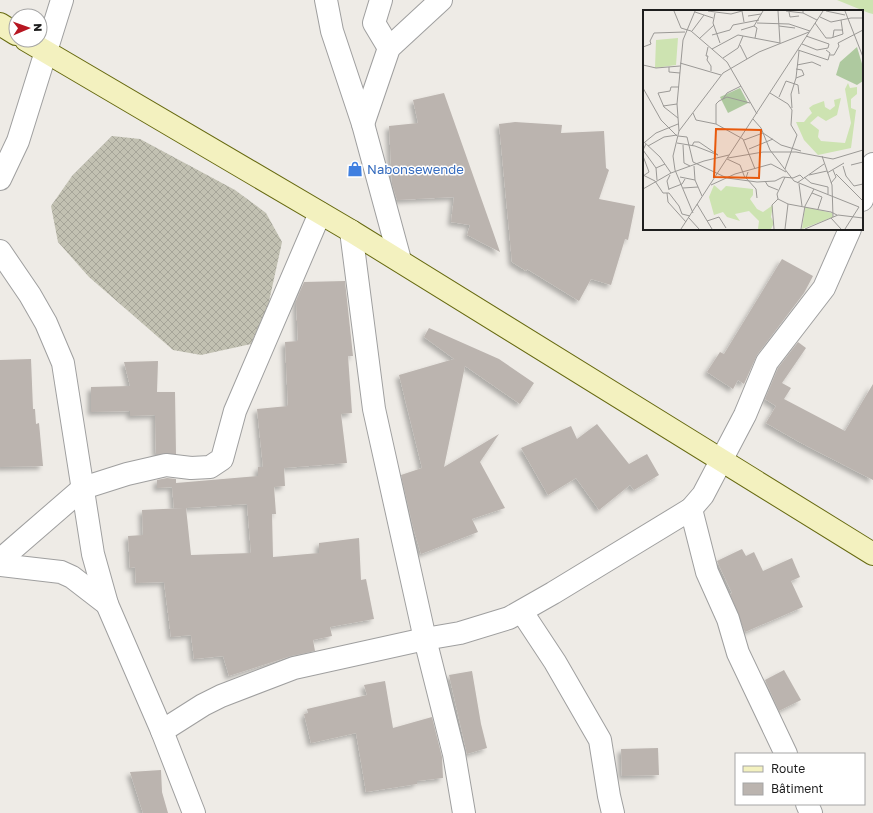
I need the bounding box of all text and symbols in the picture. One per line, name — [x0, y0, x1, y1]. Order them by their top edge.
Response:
north arrow — [8, 8, 48, 48]
inset map — [643, 10, 863, 230]
text: N — [32, 23, 45, 32]
shop icon: Nabonsewende — [346, 160, 364, 178]
place label: Nabonsewende — [367, 161, 464, 177]
legend — [735, 753, 865, 805]
text: Route — [771, 761, 805, 776]
text: Bâtiment — [771, 781, 824, 796]

